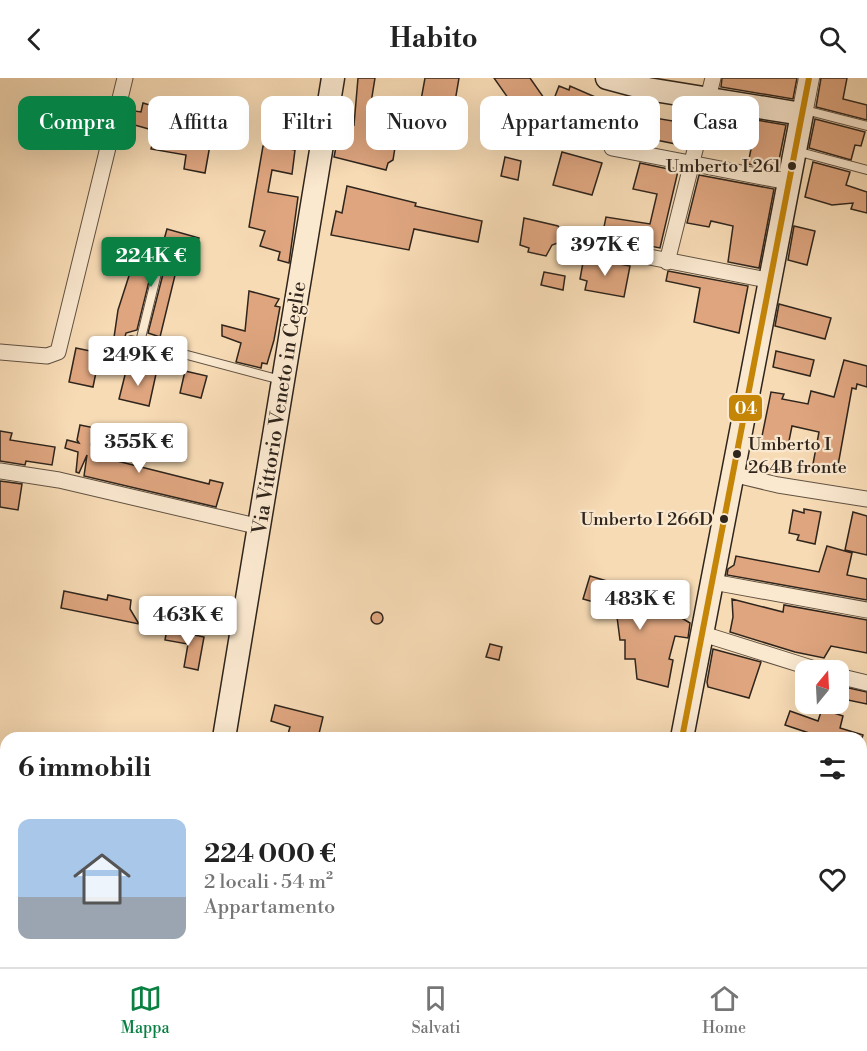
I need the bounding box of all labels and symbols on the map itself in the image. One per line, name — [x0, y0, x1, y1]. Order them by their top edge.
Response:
place label: Umberto I 261 — [666, 155, 781, 178]
marker: Umberto I 261 — [786, 160, 798, 172]
pin: 397K € — [556, 226, 654, 277]
pin: 224K € — [102, 237, 200, 288]
street label: Via Vittorio Veneto in Ceglie — [247, 280, 312, 537]
pin: 249K € — [89, 336, 187, 387]
line badge: 04 — [728, 394, 763, 422]
text: 04 — [735, 399, 757, 419]
pin: 355K € — [90, 423, 188, 474]
place label: Umberto I 264B fronte — [748, 433, 847, 479]
marker: Umberto I 264B fronte — [731, 448, 743, 460]
place label: Umberto I 266D — [580, 508, 713, 531]
marker: Umberto I 266D — [718, 513, 730, 525]
pin: 483K € — [591, 580, 689, 631]
pin: 463K € — [139, 596, 237, 647]
north arrow — [795, 660, 849, 714]

